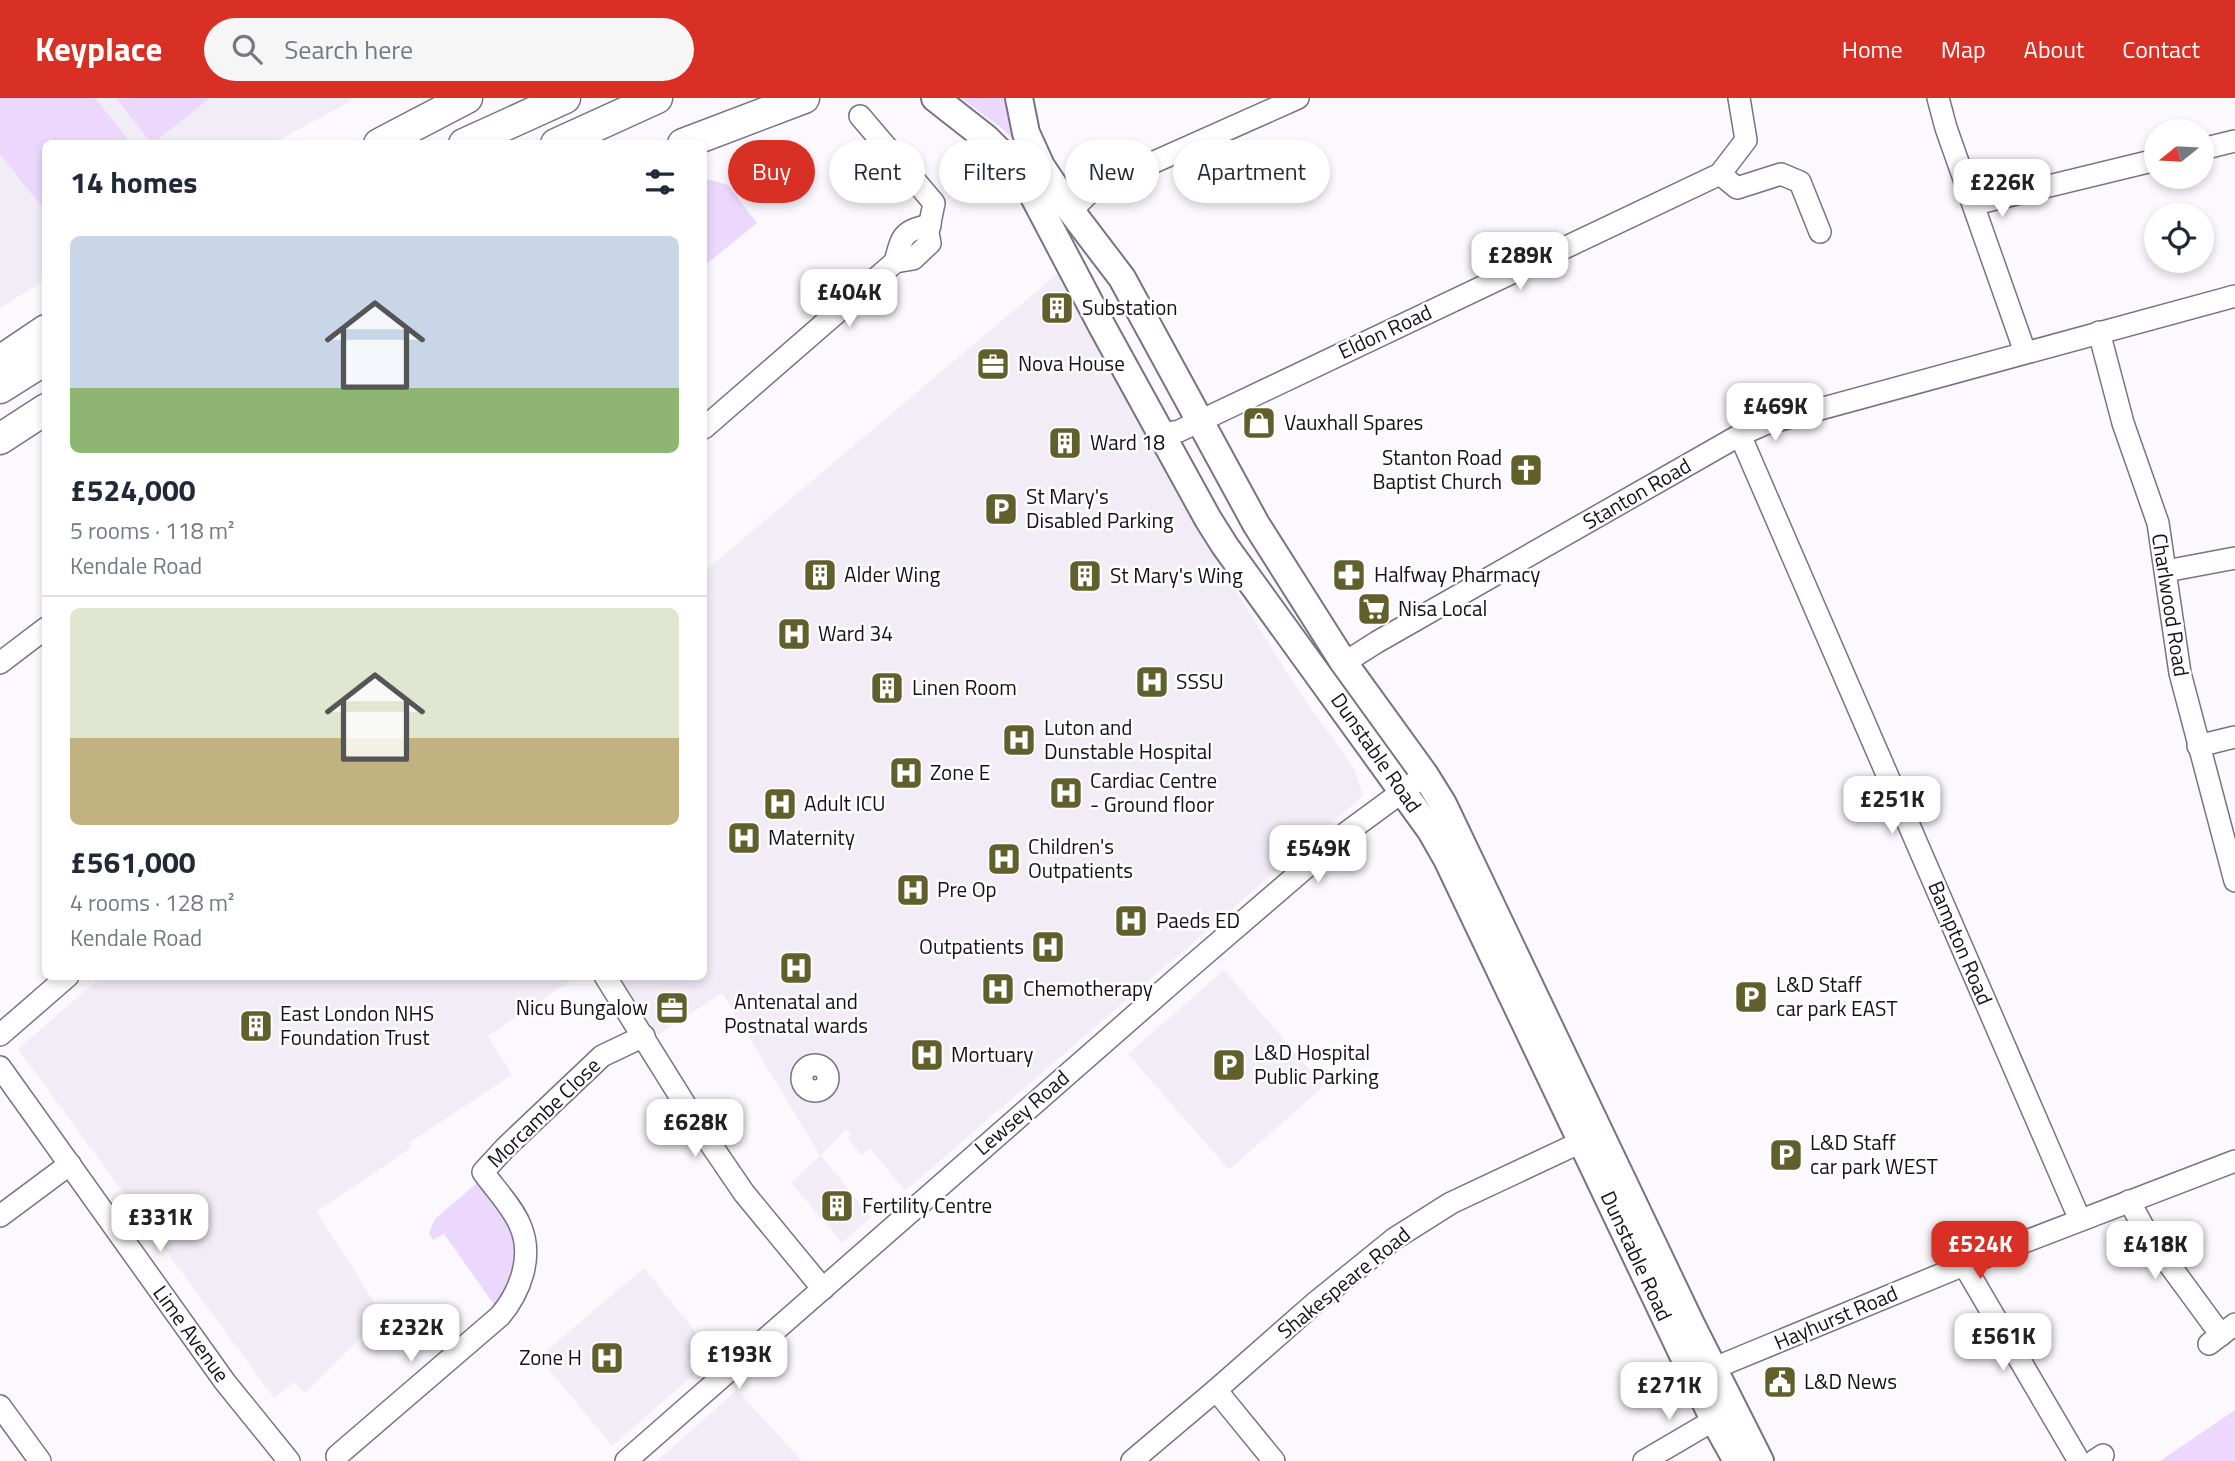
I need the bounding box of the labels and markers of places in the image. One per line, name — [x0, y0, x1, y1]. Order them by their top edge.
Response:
pin: £226K — [1953, 159, 2051, 219]
pin: £289K — [1471, 232, 1569, 292]
pin: £404K — [800, 270, 898, 329]
building icon: Substation — [1038, 289, 1076, 327]
place label: Substation — [1082, 291, 1178, 323]
office icon: Nova House — [974, 345, 1012, 383]
place label: Nova House — [1018, 347, 1125, 379]
pin: £469K — [1726, 384, 1824, 443]
shop icon: Vauxhall Spares — [1240, 404, 1278, 442]
place label: Vauxhall Spares — [1284, 406, 1423, 438]
building icon: Ward 18 — [1046, 424, 1084, 462]
place label: Ward 18 — [1090, 426, 1165, 458]
place label: Stanton Road Baptist Church — [1372, 441, 1502, 497]
church icon: Stanton Road Baptist Church — [1507, 451, 1545, 489]
place label: St Mary's Disabled Parking — [1026, 480, 1174, 536]
parking icon: St Mary's Disabled Parking — [982, 490, 1020, 528]
building icon: Alder Wing — [801, 556, 839, 594]
pharmacy icon: Halfway Pharmacy — [1330, 556, 1368, 594]
building icon: St Mary's Wing — [1066, 557, 1104, 595]
place label: Alder Wing — [844, 558, 940, 590]
place label: Halfway Pharmacy — [1374, 558, 1540, 590]
place label: St Mary's Wing — [1110, 559, 1243, 591]
supermarket icon: Nisa Local — [1355, 590, 1393, 628]
place label: Nisa Local — [1398, 592, 1487, 624]
hospital icon: Ward 34 — [775, 615, 813, 653]
place label: Ward 34 — [818, 617, 893, 649]
hospital icon: SSSU — [1133, 663, 1171, 701]
place label: SSSU — [1176, 665, 1224, 697]
building icon: Linen Room — [868, 669, 906, 707]
place label: Linen Room — [912, 671, 1017, 703]
place label: Luton and Dunstable Hospital — [1044, 711, 1212, 767]
hospital icon: Luton and Dunstable Hospital — [1000, 721, 1038, 759]
hospital icon: Zone E — [887, 754, 925, 792]
place label: Zone E — [930, 756, 990, 788]
place label: Cardiac Centre - Ground floor — [1090, 764, 1217, 820]
hospital icon: Cardiac Centre - Ground floor — [1047, 774, 1085, 812]
pin: £251K — [1843, 776, 1941, 836]
hospital icon: Adult ICU — [761, 785, 799, 823]
place label: Adult ICU — [804, 787, 886, 819]
hospital icon: Maternity — [725, 819, 763, 857]
place label: Maternity — [768, 821, 855, 853]
pin: £549K — [1269, 826, 1367, 885]
place label: Children's Outpatients — [1028, 830, 1133, 886]
hospital icon: Children's Outpatients — [985, 840, 1023, 878]
hospital icon: Pre Op — [894, 871, 932, 909]
place label: Pre Op — [937, 873, 997, 905]
hospital icon: Paeds ED — [1112, 902, 1150, 940]
place label: Paeds ED — [1156, 904, 1240, 936]
hospital icon: Outpatients — [1029, 928, 1067, 966]
place label: Outpatients — [919, 930, 1024, 962]
hospital icon: Antenatal and Postnatal wards — [777, 949, 815, 987]
place label: L&D Staff car park EAST — [1776, 968, 1898, 1024]
hospital icon: Chemotherapy — [979, 970, 1017, 1008]
place label: Chemotherapy — [1023, 972, 1153, 1004]
parking icon: L&D Staff car park EAST — [1732, 978, 1770, 1016]
place label: Antenatal and Postnatal wards — [724, 985, 868, 1041]
office icon: Nicu Bungalow — [653, 989, 691, 1027]
place label: Nicu Bungalow — [516, 991, 648, 1023]
place label: East London NHS Foundation Trust — [280, 997, 434, 1053]
building icon: East London NHS Foundation Trust — [237, 1007, 275, 1045]
hospital icon: Mortuary — [908, 1036, 946, 1074]
place label: L&D Hospital Public Parking — [1254, 1036, 1379, 1092]
place label: Mortuary — [951, 1038, 1033, 1070]
parking icon: L&D Hospital Public Parking — [1210, 1046, 1248, 1084]
pin: £628K — [646, 1100, 744, 1159]
place label: L&D Staff car park WEST — [1810, 1126, 1938, 1182]
parking icon: L&D Staff car park WEST — [1767, 1136, 1805, 1174]
building icon: Fertility Centre — [818, 1187, 856, 1225]
place label: Fertility Centre — [862, 1189, 992, 1221]
pin: £331K — [111, 1194, 209, 1254]
pin: £524K — [1931, 1222, 2029, 1281]
pin: £418K — [2106, 1222, 2204, 1281]
pin: £232K — [362, 1304, 460, 1364]
pin: £561K — [1954, 1314, 2052, 1373]
pin: £193K — [690, 1332, 788, 1391]
hospital icon: Zone H — [588, 1339, 626, 1377]
place label: Zone H — [519, 1341, 582, 1373]
pin: £271K — [1620, 1362, 1718, 1422]
public building icon: L&D News — [1761, 1363, 1799, 1401]
place label: L&D News — [1804, 1365, 1897, 1397]

